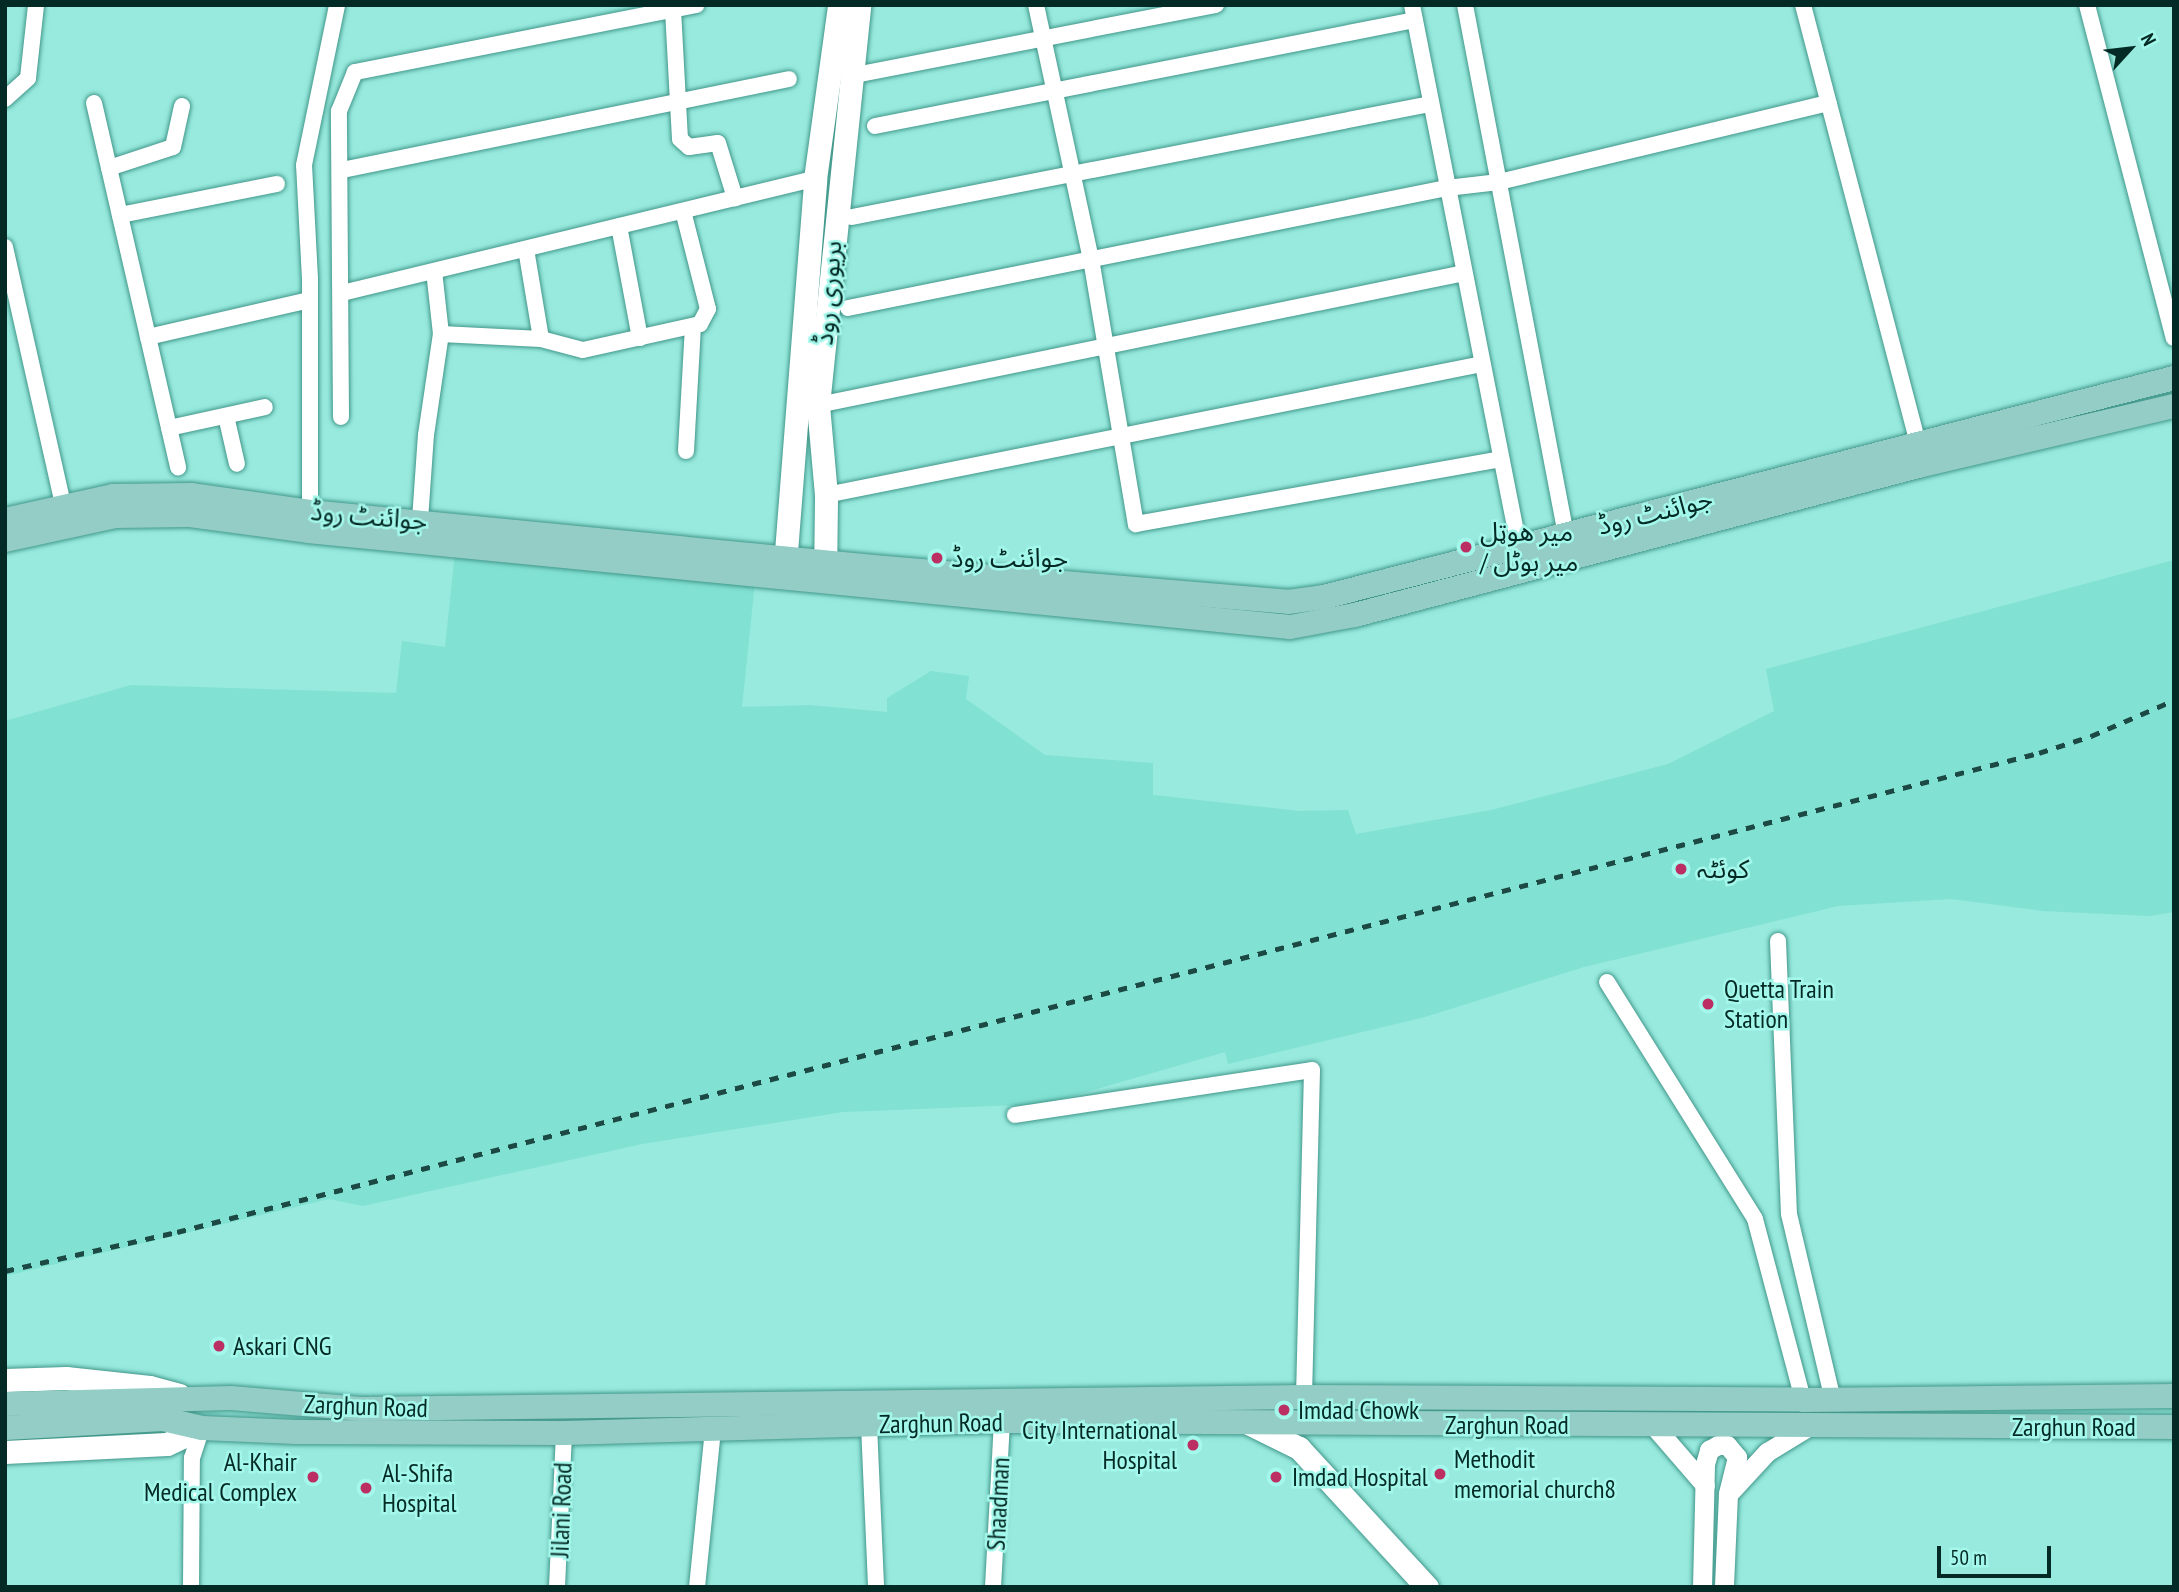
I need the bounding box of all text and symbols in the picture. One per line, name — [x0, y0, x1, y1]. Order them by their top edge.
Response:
north arrow — [2095, 14, 2165, 84]
text: N — [2136, 29, 2162, 49]
street label: بریوری روڈ — [808, 239, 848, 347]
street label: جوائنٹ روڈ — [1594, 483, 1716, 541]
street label: جوائنٹ روڈ — [309, 495, 429, 537]
place label: میر هوټل / میر ہوٹل — [1480, 516, 1578, 578]
marker: میر هوټل / میر ہوٹل — [1458, 539, 1474, 555]
place label: جوائنٹ روڈ — [951, 542, 1068, 574]
marker: جوائنٹ روڈ — [929, 550, 945, 566]
place label: کوئٹہ — [1697, 853, 1749, 885]
marker: کوئٹہ — [1671, 859, 1691, 879]
place label: Quetta Train Station — [1724, 973, 1834, 1034]
marker: Quetta Train Station — [1698, 994, 1718, 1014]
place label: Askari CNG — [233, 1330, 332, 1362]
marker: Askari CNG — [211, 1338, 227, 1354]
street label: Zarghun Road — [304, 1388, 428, 1424]
place label: Imdad Chowk — [1298, 1394, 1419, 1426]
marker: Imdad Chowk — [1276, 1402, 1292, 1418]
street label: Zarghun Road — [879, 1406, 1003, 1440]
street label: Zarghun Road — [1445, 1409, 1569, 1441]
street label: Zarghun Road — [2012, 1411, 2136, 1443]
place label: City International Hospital — [1021, 1414, 1177, 1476]
marker: City International Hospital — [1183, 1435, 1203, 1455]
place label: Methodit memorial church8 — [1454, 1443, 1616, 1504]
place label: Al-Khair Medical Complex — [144, 1446, 297, 1508]
place label: Al-Shifa Hospital — [382, 1457, 457, 1518]
street label: Shaadman — [980, 1457, 1016, 1551]
place label: Imdad Hospital — [1292, 1461, 1428, 1493]
street label: Jilani Road — [544, 1462, 578, 1558]
marker: Methodit memorial church8 — [1432, 1466, 1448, 1482]
marker: Al-Khair Medical Complex — [303, 1467, 323, 1487]
marker: Imdad Hospital — [1266, 1467, 1286, 1487]
marker: Al-Shifa Hospital — [356, 1478, 376, 1498]
scale bar — [1941, 1532, 2055, 1576]
text: 50 m — [1950, 1544, 1987, 1571]

